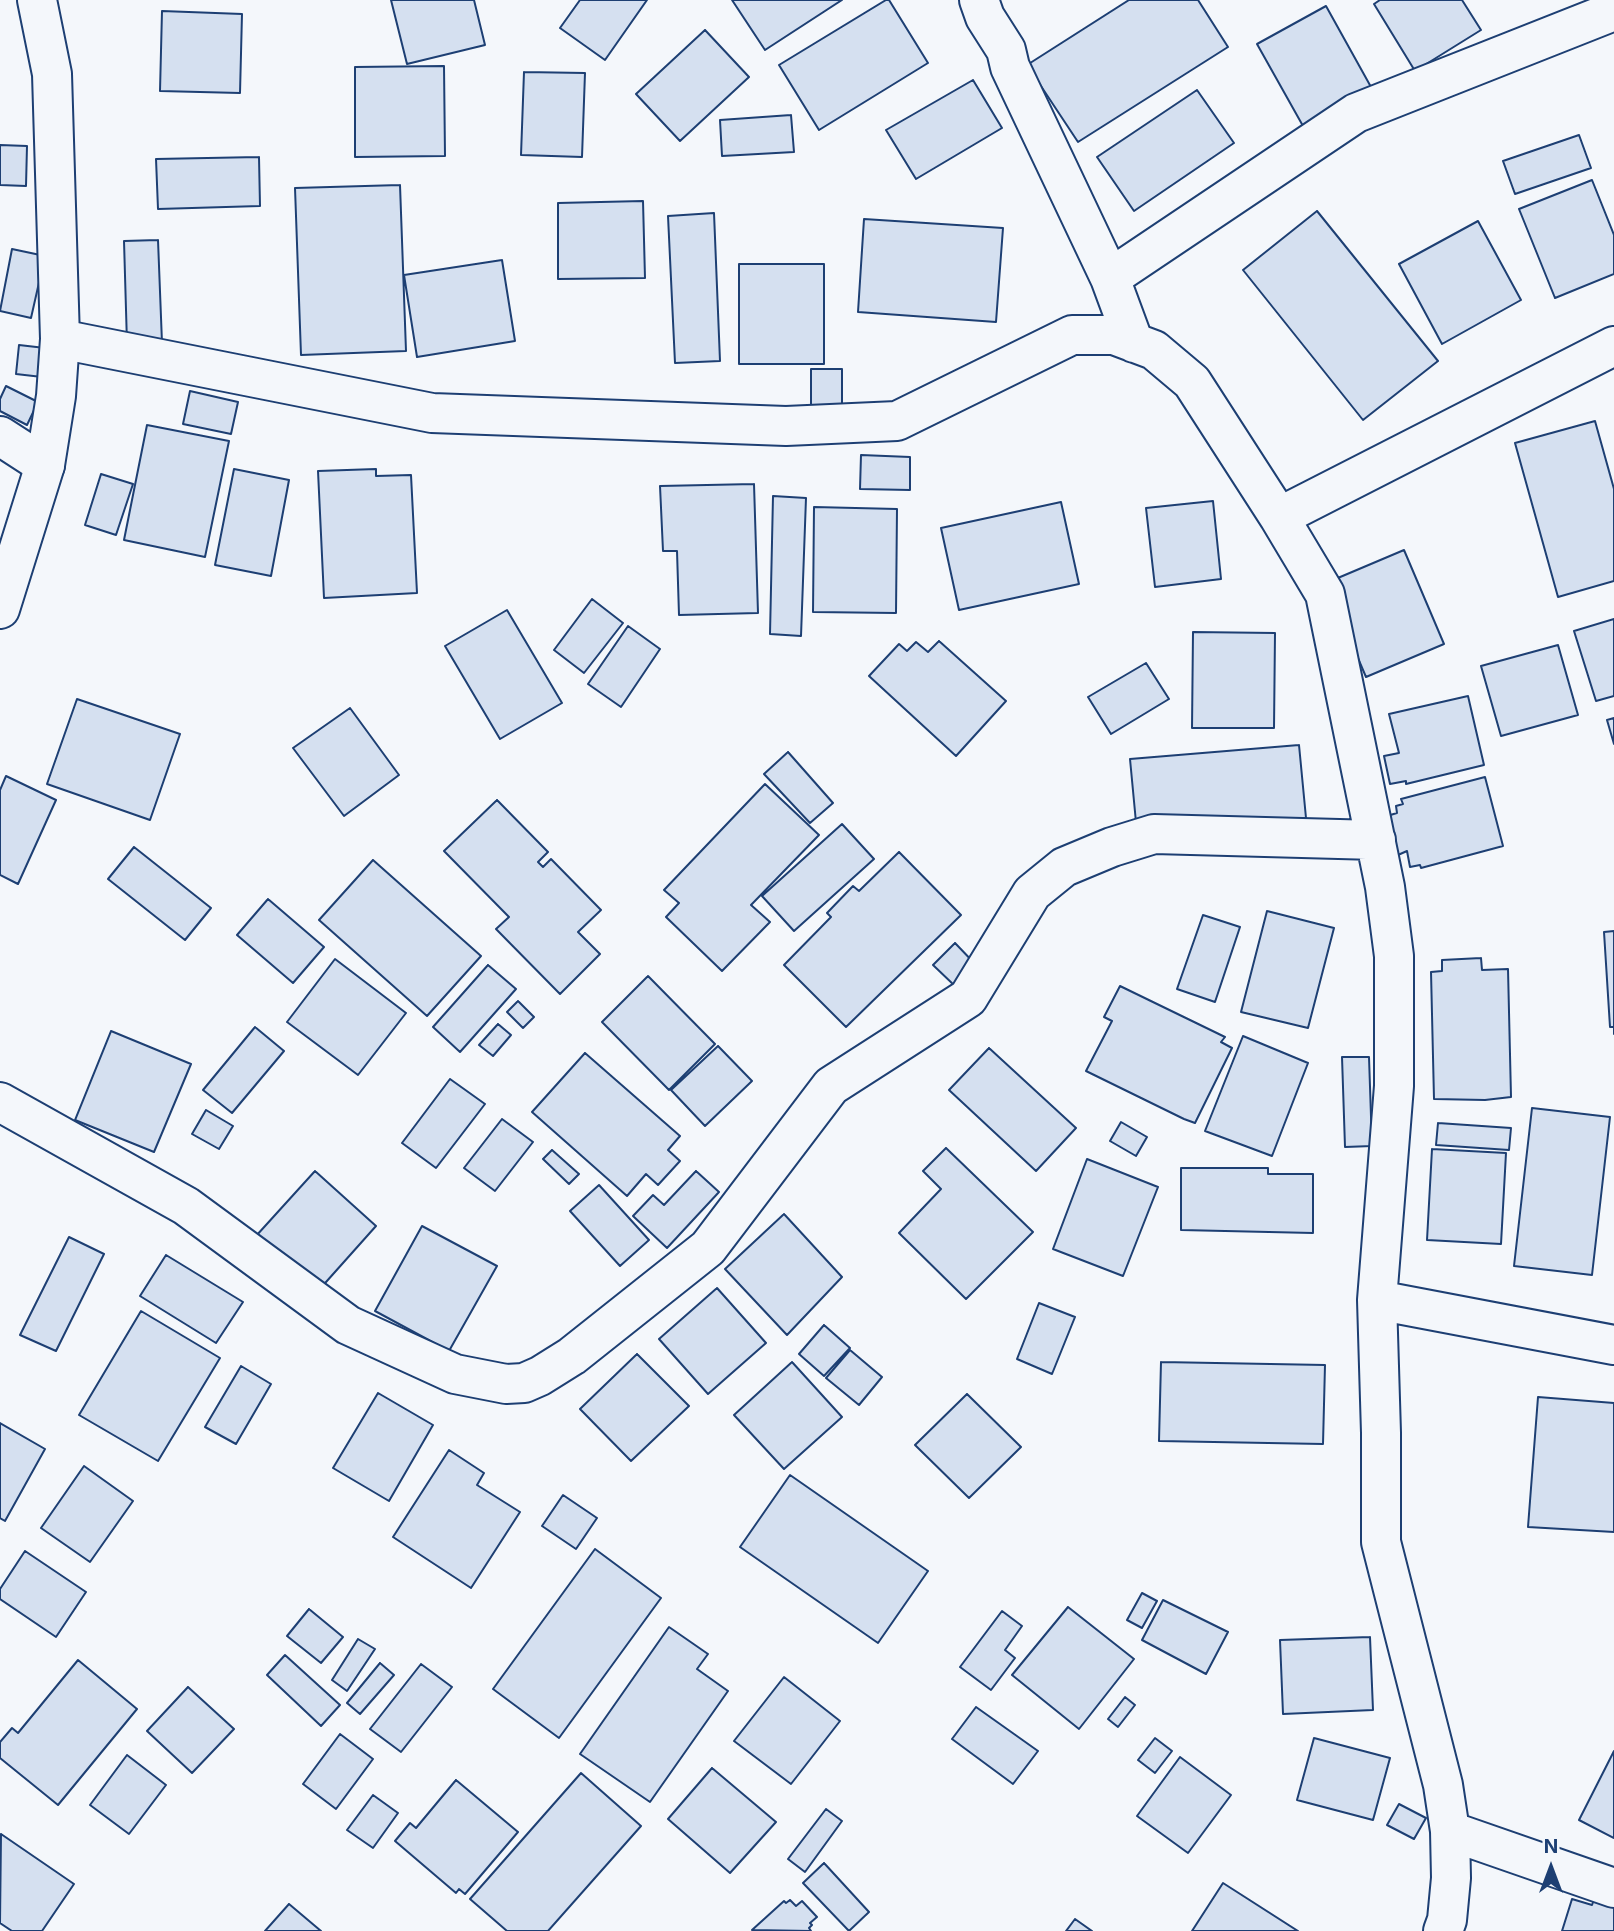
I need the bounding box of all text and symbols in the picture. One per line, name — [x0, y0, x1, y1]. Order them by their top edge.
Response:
north arrow — [1516, 1833, 1586, 1903]
text: N — [1544, 1835, 1558, 1858]

